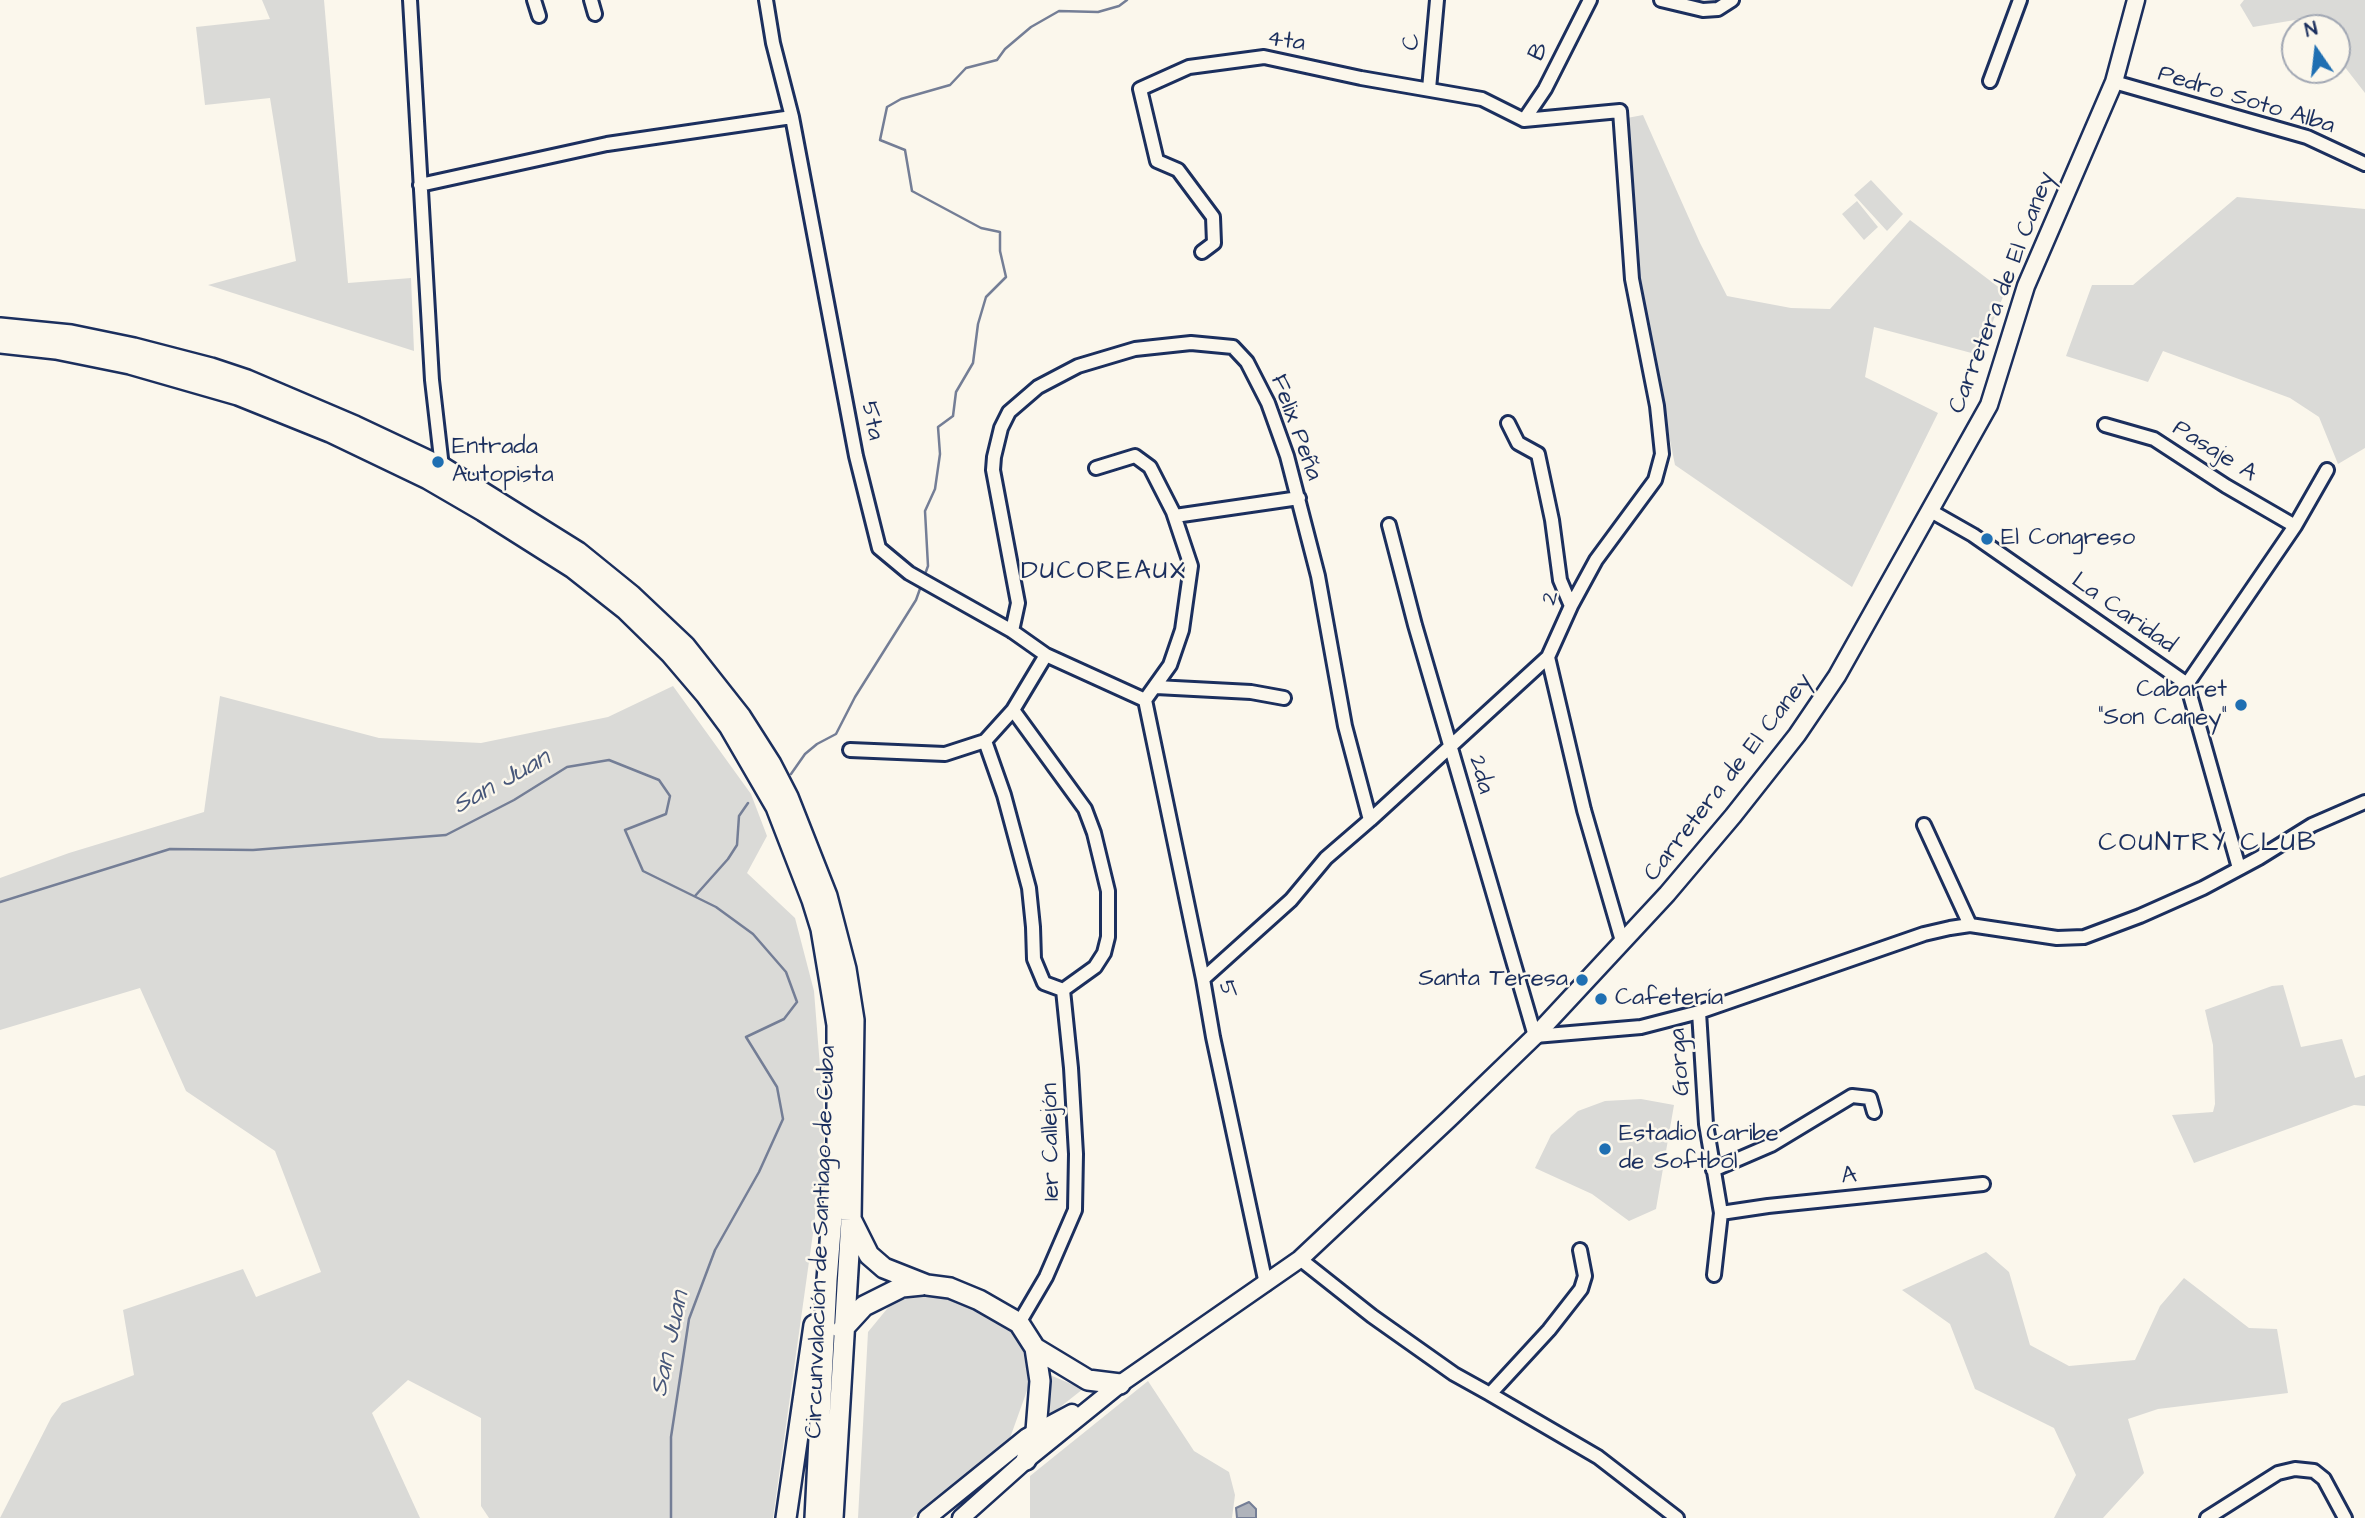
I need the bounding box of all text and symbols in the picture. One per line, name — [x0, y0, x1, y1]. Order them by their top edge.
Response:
north arrow — [2281, 14, 2351, 84]
text: N — [2302, 16, 2320, 45]
street label: 4ta — [1265, 25, 1307, 59]
street label: C — [1398, 32, 1428, 52]
street label: B — [1523, 38, 1557, 66]
street label: Pedro Soto Alba — [2154, 60, 2338, 142]
street label: Carretera de El Caney — [1944, 168, 2062, 418]
street label: Felix Peña — [1263, 371, 1327, 485]
street label: 5ta — [853, 399, 889, 443]
street label: Pasaje A — [2167, 415, 2261, 489]
place label: Entrada Autopista — [452, 434, 554, 490]
marker: Entrada Autopista — [430, 454, 446, 470]
place label: El Congreso — [2001, 525, 2135, 553]
marker: El Congreso — [1979, 531, 1995, 547]
district label: DUCOREAUX — [1022, 557, 1186, 589]
street label: La Caridad — [2065, 567, 2181, 661]
street label: 2 — [1536, 585, 1568, 611]
street label: Carretera de El Caney — [1639, 668, 1819, 888]
place label: Cabaret "Son Caney" — [2098, 677, 2227, 733]
marker: Cabaret "Son Caney" — [2233, 697, 2249, 713]
water label: San Juan — [448, 744, 556, 822]
street label: 2da — [1461, 753, 1499, 797]
district label: COUNTRY CLUB — [2100, 829, 2316, 861]
place label: Santa Teresa — [1418, 966, 1568, 994]
marker: Santa Teresa — [1574, 972, 1590, 988]
street label: 5 — [1210, 978, 1242, 1000]
place label: Cafetería — [1615, 985, 1723, 1013]
marker: Cafetería — [1593, 991, 1609, 1007]
street label: Gorga — [1664, 1027, 1698, 1097]
street label: Circunvalación de Santiago de Cuba — [801, 1045, 843, 1439]
street label: 1er Callejón — [1037, 1083, 1067, 1201]
place label: Estadio Caribe de Softbol — [1619, 1121, 1779, 1177]
marker: Estadio Caribe de Softbol — [1597, 1141, 1613, 1157]
street label: A — [1840, 1162, 1858, 1192]
water label: San Juan — [645, 1289, 697, 1399]

